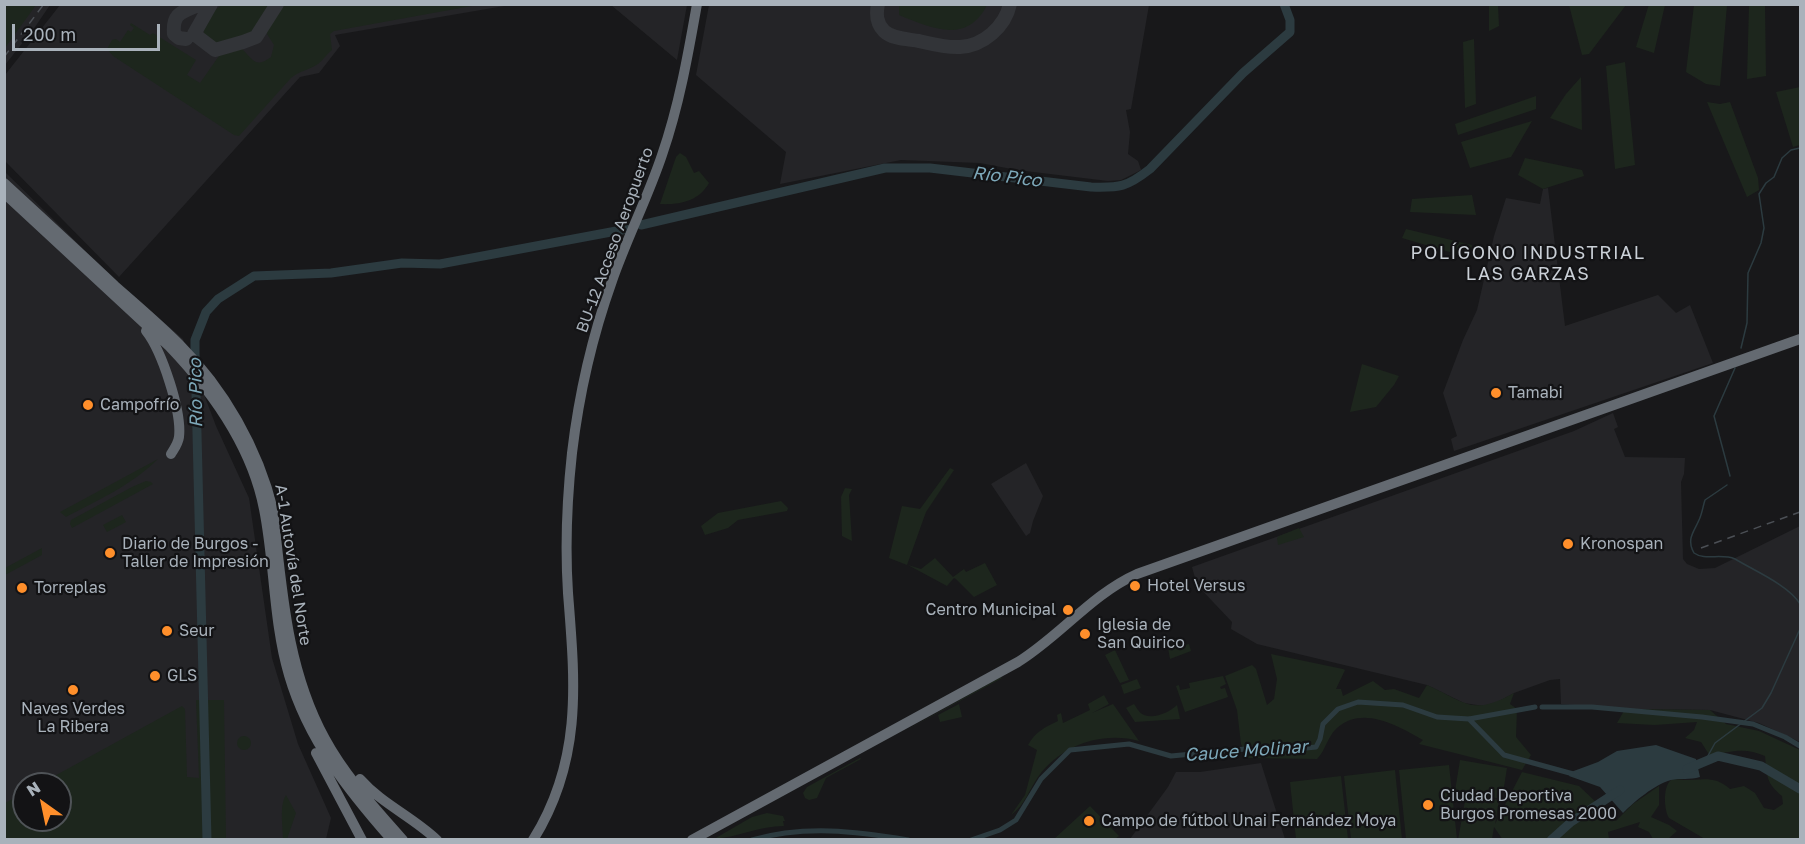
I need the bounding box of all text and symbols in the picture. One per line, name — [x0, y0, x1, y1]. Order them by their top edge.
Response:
scale bar — [15, 12, 164, 50]
text: 200 m — [23, 23, 76, 45]
street label: BU-12 Acceso Aeropuerto — [573, 145, 657, 335]
water label: Río Pico — [971, 162, 1043, 192]
district label: POLÍGONO INDUSTRIAL LAS GARZAS — [1411, 242, 1645, 284]
water label: Río Pico — [185, 358, 207, 428]
place label: Tamabi — [1508, 383, 1563, 403]
marker: Tamabi — [1489, 386, 1503, 400]
place label: Campofrío — [100, 395, 179, 415]
marker: Campofrío — [81, 398, 95, 412]
street label: A-1 Autovía del Norte — [271, 483, 315, 647]
place label: Diario de Burgos - Taller de Impresión — [122, 534, 269, 572]
place label: Kronospan — [1580, 534, 1663, 554]
marker: Kronospan — [1561, 537, 1575, 551]
marker: Diario de Burgos - Taller de Impresión — [103, 546, 117, 560]
place label: Hotel Versus — [1147, 576, 1245, 596]
place label: Torreplas — [34, 578, 106, 598]
marker: Hotel Versus — [1128, 579, 1142, 593]
marker: Torreplas — [15, 581, 29, 595]
place label: Centro Municipal — [926, 600, 1056, 620]
marker: Centro Municipal — [1061, 603, 1075, 617]
place label: Iglesia de San Quirico — [1097, 615, 1185, 653]
place label: Seur — [179, 621, 214, 641]
marker: Seur — [160, 624, 174, 638]
marker: Iglesia de San Quirico — [1078, 627, 1092, 641]
place label: GLS — [167, 666, 197, 686]
marker: GLS — [148, 669, 162, 683]
marker: Naves Verdes La Ribera — [66, 683, 80, 697]
place label: Naves Verdes La Ribera — [21, 699, 125, 737]
water label: Cauce Molinar — [1184, 736, 1308, 766]
north arrow — [12, 772, 72, 832]
text: N — [23, 777, 44, 800]
place label: Ciudad Deportiva Burgos Promesas 2000 — [1440, 786, 1617, 824]
marker: Ciudad Deportiva Burgos Promesas 2000 — [1421, 798, 1435, 812]
place label: Campo de fútbol Unai Fernández Moya — [1101, 811, 1396, 831]
marker: Campo de fútbol Unai Fernández Moya — [1082, 814, 1096, 828]

